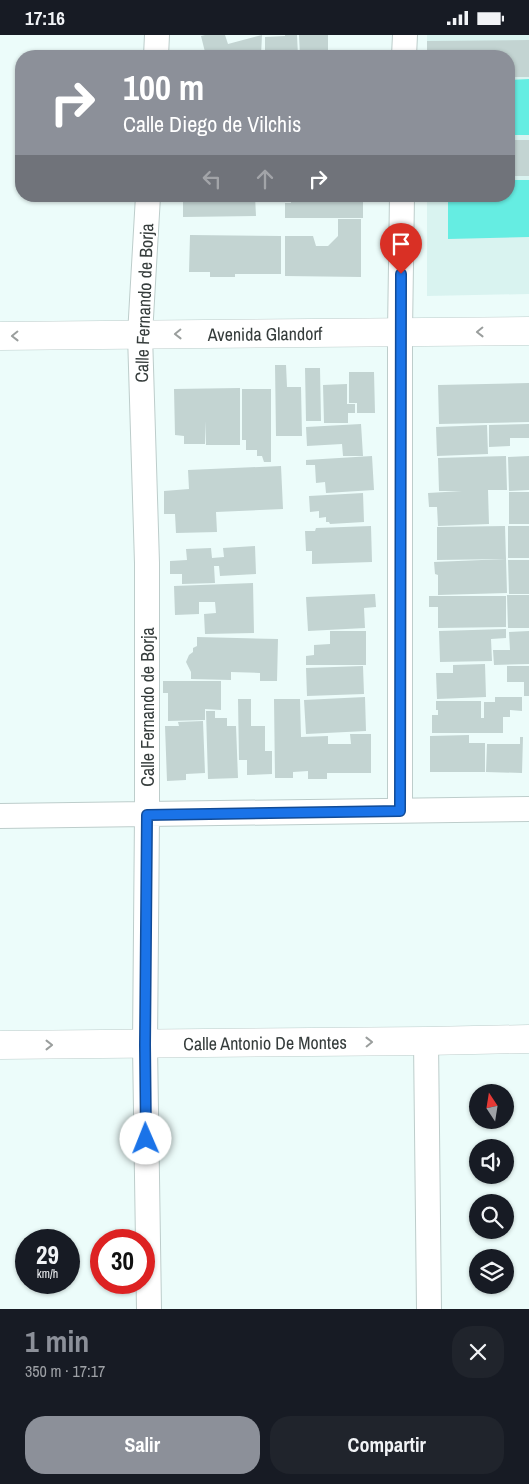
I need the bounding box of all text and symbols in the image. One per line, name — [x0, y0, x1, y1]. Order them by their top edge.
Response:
text: 17:16 — [25, 5, 65, 31]
text: 100 m — [123, 64, 204, 111]
icon: right — [40, 70, 105, 135]
text: Calle Diego de Vilchis — [123, 109, 301, 139]
icon: left — [198, 165, 226, 193]
icon: ahead — [251, 165, 279, 193]
icon: right — [304, 165, 332, 193]
street label: Calle Fernando de Borja — [129, 223, 159, 383]
pin — [380, 223, 422, 274]
icon: arrive — [387, 230, 415, 258]
street label: Avenida Glandorf — [206, 320, 323, 347]
one-way arrow — [476, 326, 484, 337]
one-way arrow — [174, 329, 182, 340]
one-way arrow — [11, 331, 19, 341]
street label: Calle Fernando de Borja — [135, 627, 160, 787]
street label: Calle Antonio De Montes — [183, 1029, 347, 1056]
one-way arrow — [365, 1037, 373, 1047]
one-way arrow — [45, 1040, 53, 1050]
north arrow — [469, 1084, 514, 1129]
map controls — [469, 1084, 514, 1294]
position arrow — [119, 1112, 171, 1164]
button: sound — [469, 1139, 514, 1184]
button: search — [469, 1194, 514, 1239]
speed limit sign: 30 — [90, 1229, 155, 1294]
text: 29 — [36, 1238, 59, 1272]
button: layers — [469, 1249, 514, 1294]
text: km/h — [37, 1266, 58, 1282]
text: 1 min — [25, 1321, 89, 1361]
button: close — [452, 1326, 504, 1378]
text: 350 m · 17:17 — [25, 1360, 105, 1382]
button: Salir — [25, 1416, 260, 1474]
button: Compartir — [270, 1416, 504, 1474]

